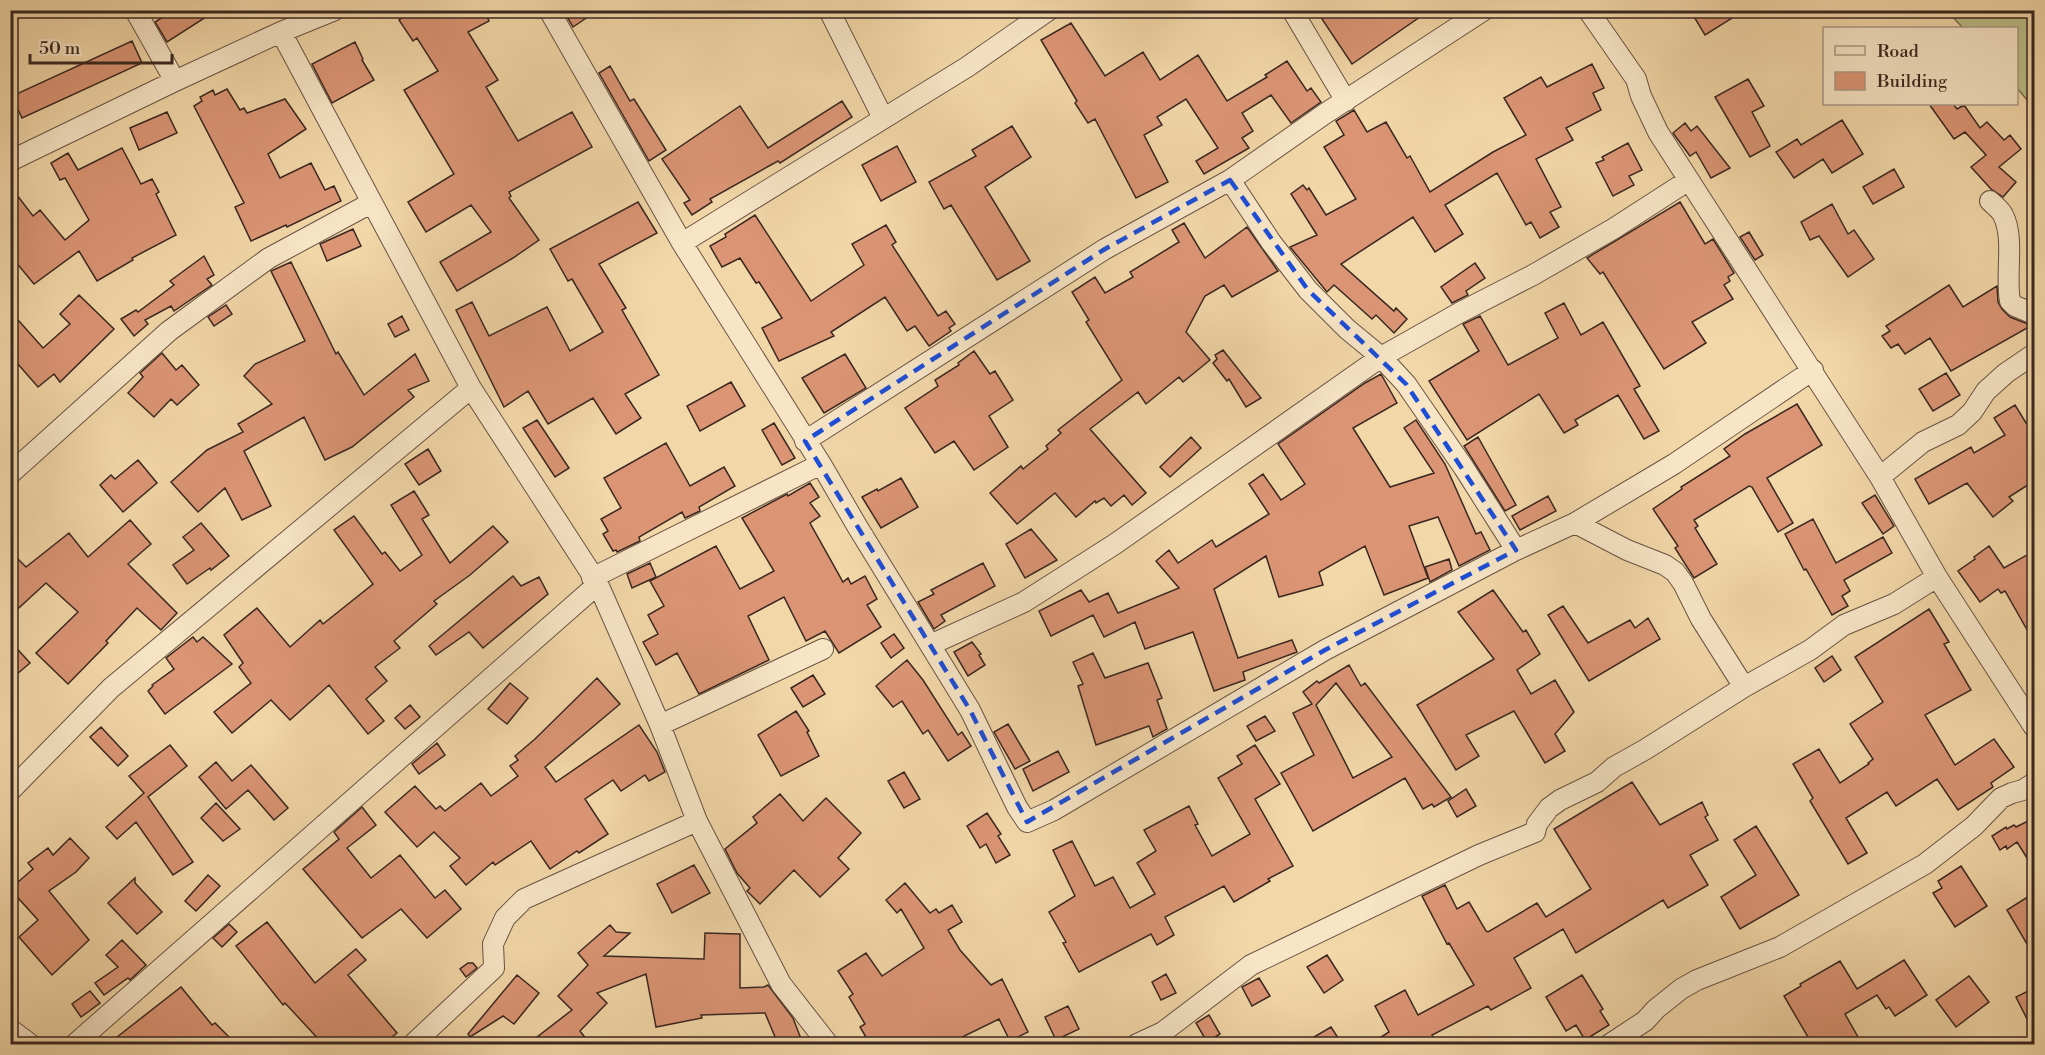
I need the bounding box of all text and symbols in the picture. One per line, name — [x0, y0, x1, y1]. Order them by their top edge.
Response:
scale bar — [30, 27, 172, 65]
legend — [1823, 27, 2018, 105]
text: 50 m — [39, 37, 81, 60]
text: Road — [1877, 40, 1920, 63]
text: Building — [1876, 70, 1948, 93]

